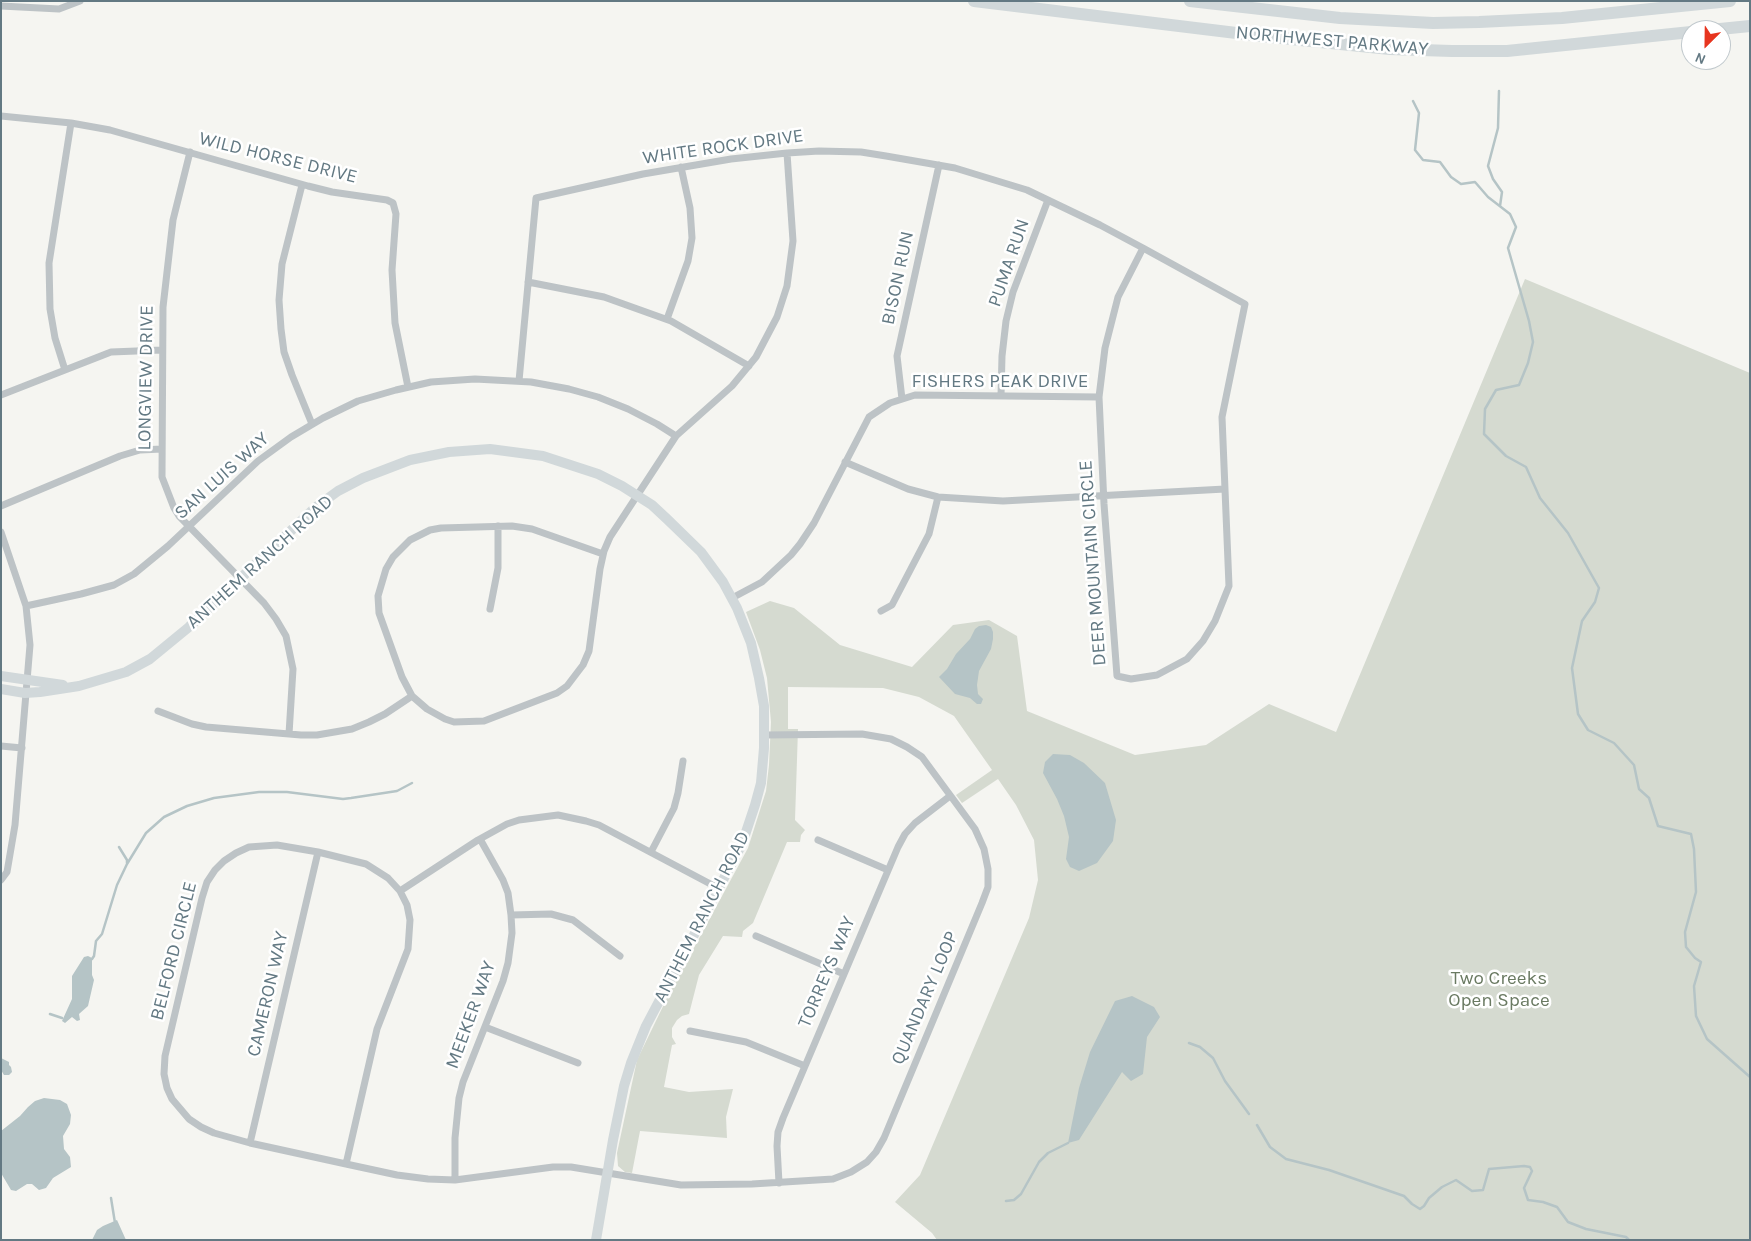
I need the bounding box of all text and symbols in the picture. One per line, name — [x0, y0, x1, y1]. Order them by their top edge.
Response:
north arrow — [1681, 20, 1731, 70]
street label: NORTHWEST PARKWAY — [1235, 21, 1429, 61]
text: N — [1692, 49, 1708, 68]
street label: WHITE ROCK DRIVE — [641, 124, 805, 170]
street label: WILD HORSE DRIVE — [196, 127, 360, 189]
street label: PUMA RUN — [983, 216, 1035, 310]
street label: BISON RUN — [877, 229, 919, 327]
street label: LONGVIEW DRIVE — [133, 305, 159, 451]
street label: FISHERS PEAK DRIVE — [912, 371, 1088, 393]
street label: SAN LUIS WAY — [170, 427, 274, 525]
street label: DEER MOUNTAIN CIRCLE — [1074, 459, 1112, 667]
street label: ANTHEM RANCH ROAD — [182, 490, 338, 634]
street label: ANTHEM RANCH ROAD — [649, 828, 755, 1006]
street label: BELFORD CIRCLE — [146, 879, 202, 1023]
street label: TORREYS WAY — [793, 913, 861, 1031]
street label: QUANDARY LOOP — [887, 928, 963, 1068]
street label: CAMERON WAY — [242, 929, 294, 1059]
street label: MEEKER WAY — [441, 958, 501, 1072]
park label: Two Creeks Open Space — [1448, 968, 1550, 1012]

